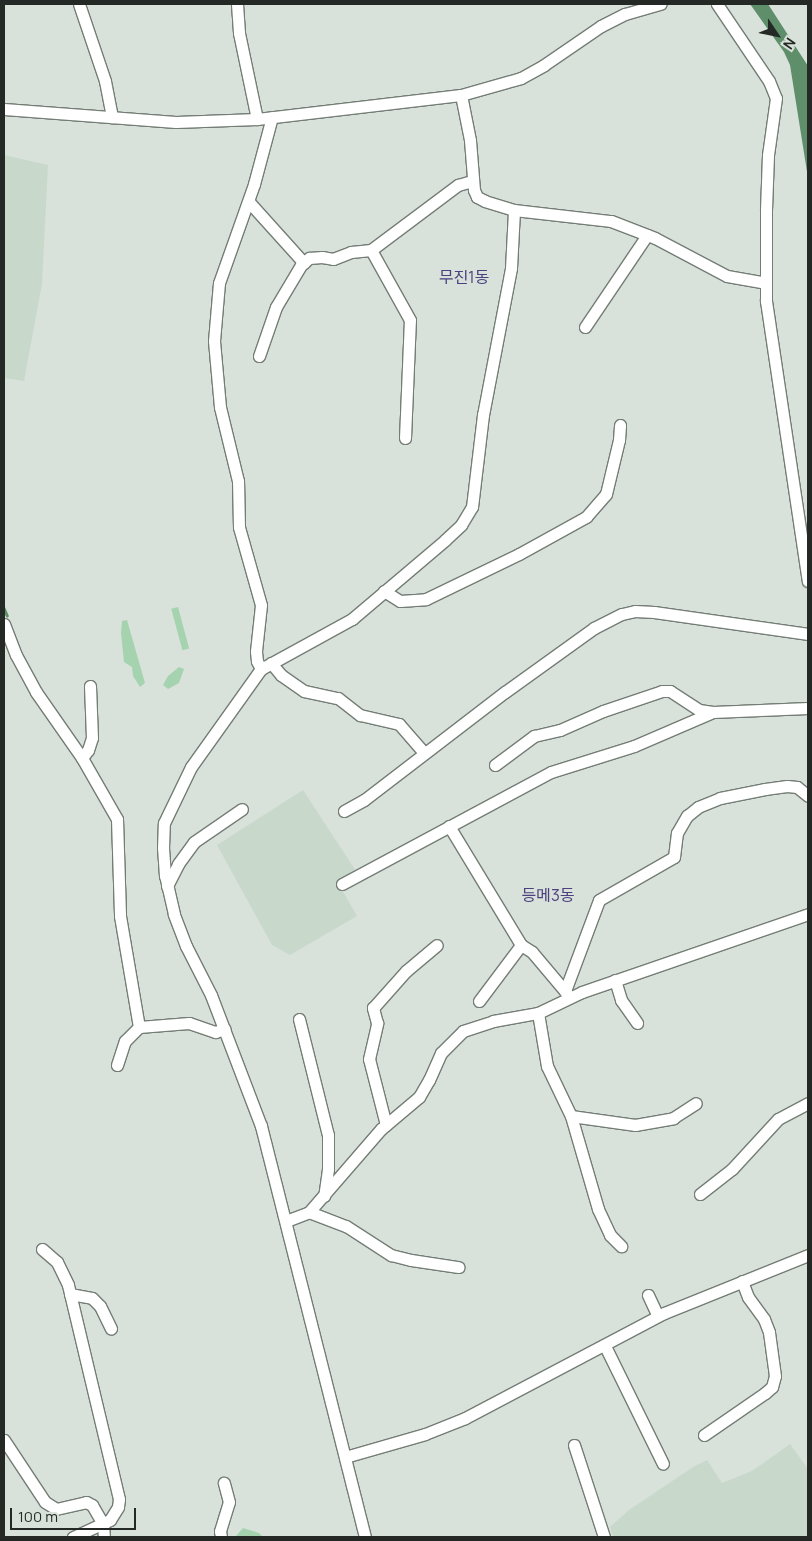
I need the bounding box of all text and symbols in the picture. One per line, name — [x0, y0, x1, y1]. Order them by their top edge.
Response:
north arrow — [752, 10, 802, 60]
text: N — [779, 34, 801, 53]
district label: 무진1동 — [439, 267, 489, 287]
district label: 등메3동 — [521, 885, 575, 905]
scale bar — [12, 1498, 139, 1530]
text: 100 m — [18, 1506, 58, 1527]

